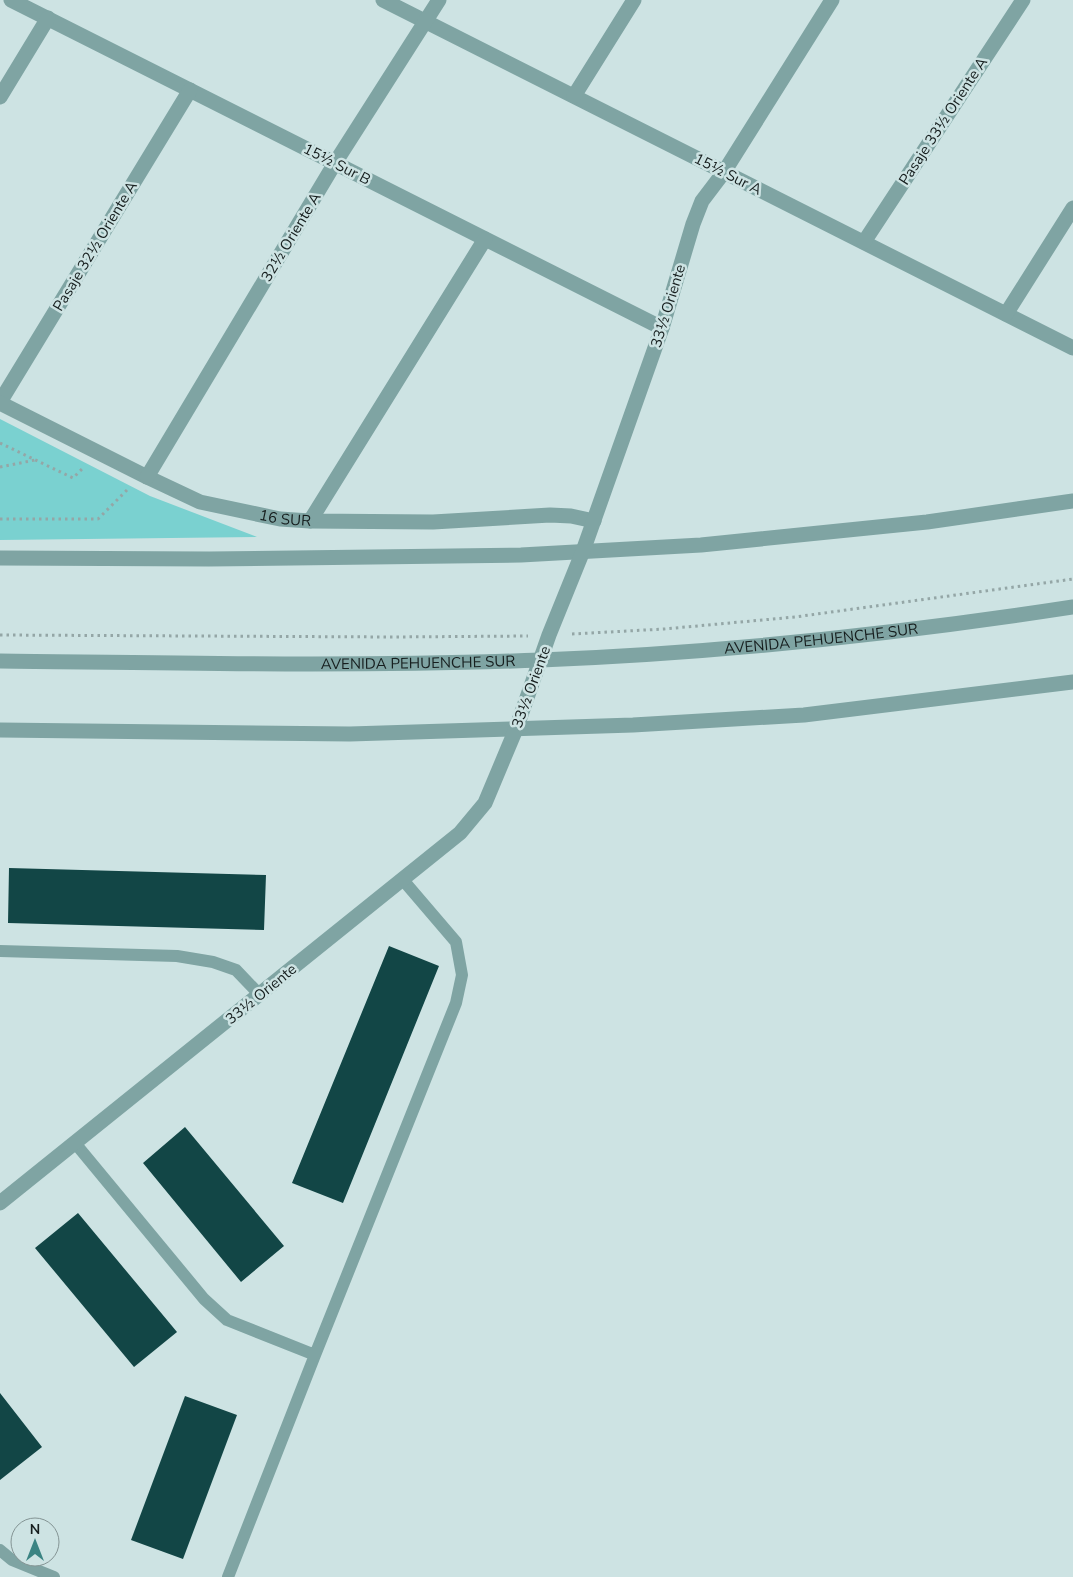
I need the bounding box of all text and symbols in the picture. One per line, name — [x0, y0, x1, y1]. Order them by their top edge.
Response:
street label: Pasaje 33½ Oriente A — [894, 53, 992, 189]
street label: 15½ Sur B — [300, 139, 374, 189]
street label: 15½ Sur A — [691, 148, 765, 200]
street label: Pasaje 32½ Oriente A — [48, 177, 142, 315]
street label: 32½ Oriente A — [256, 189, 326, 285]
street label: 33½ Oriente — [646, 262, 690, 350]
street label: 16 SUR — [257, 505, 312, 531]
street label: AVENIDA PEHUENCHE SUR — [723, 619, 919, 659]
street label: 33½ Oriente — [507, 643, 555, 731]
street label: AVENIDA PEHUENCHE SUR — [321, 651, 516, 674]
street label: 33½ Oriente — [221, 959, 301, 1029]
north arrow — [10, 1517, 60, 1567]
text: N — [30, 1520, 40, 1539]

